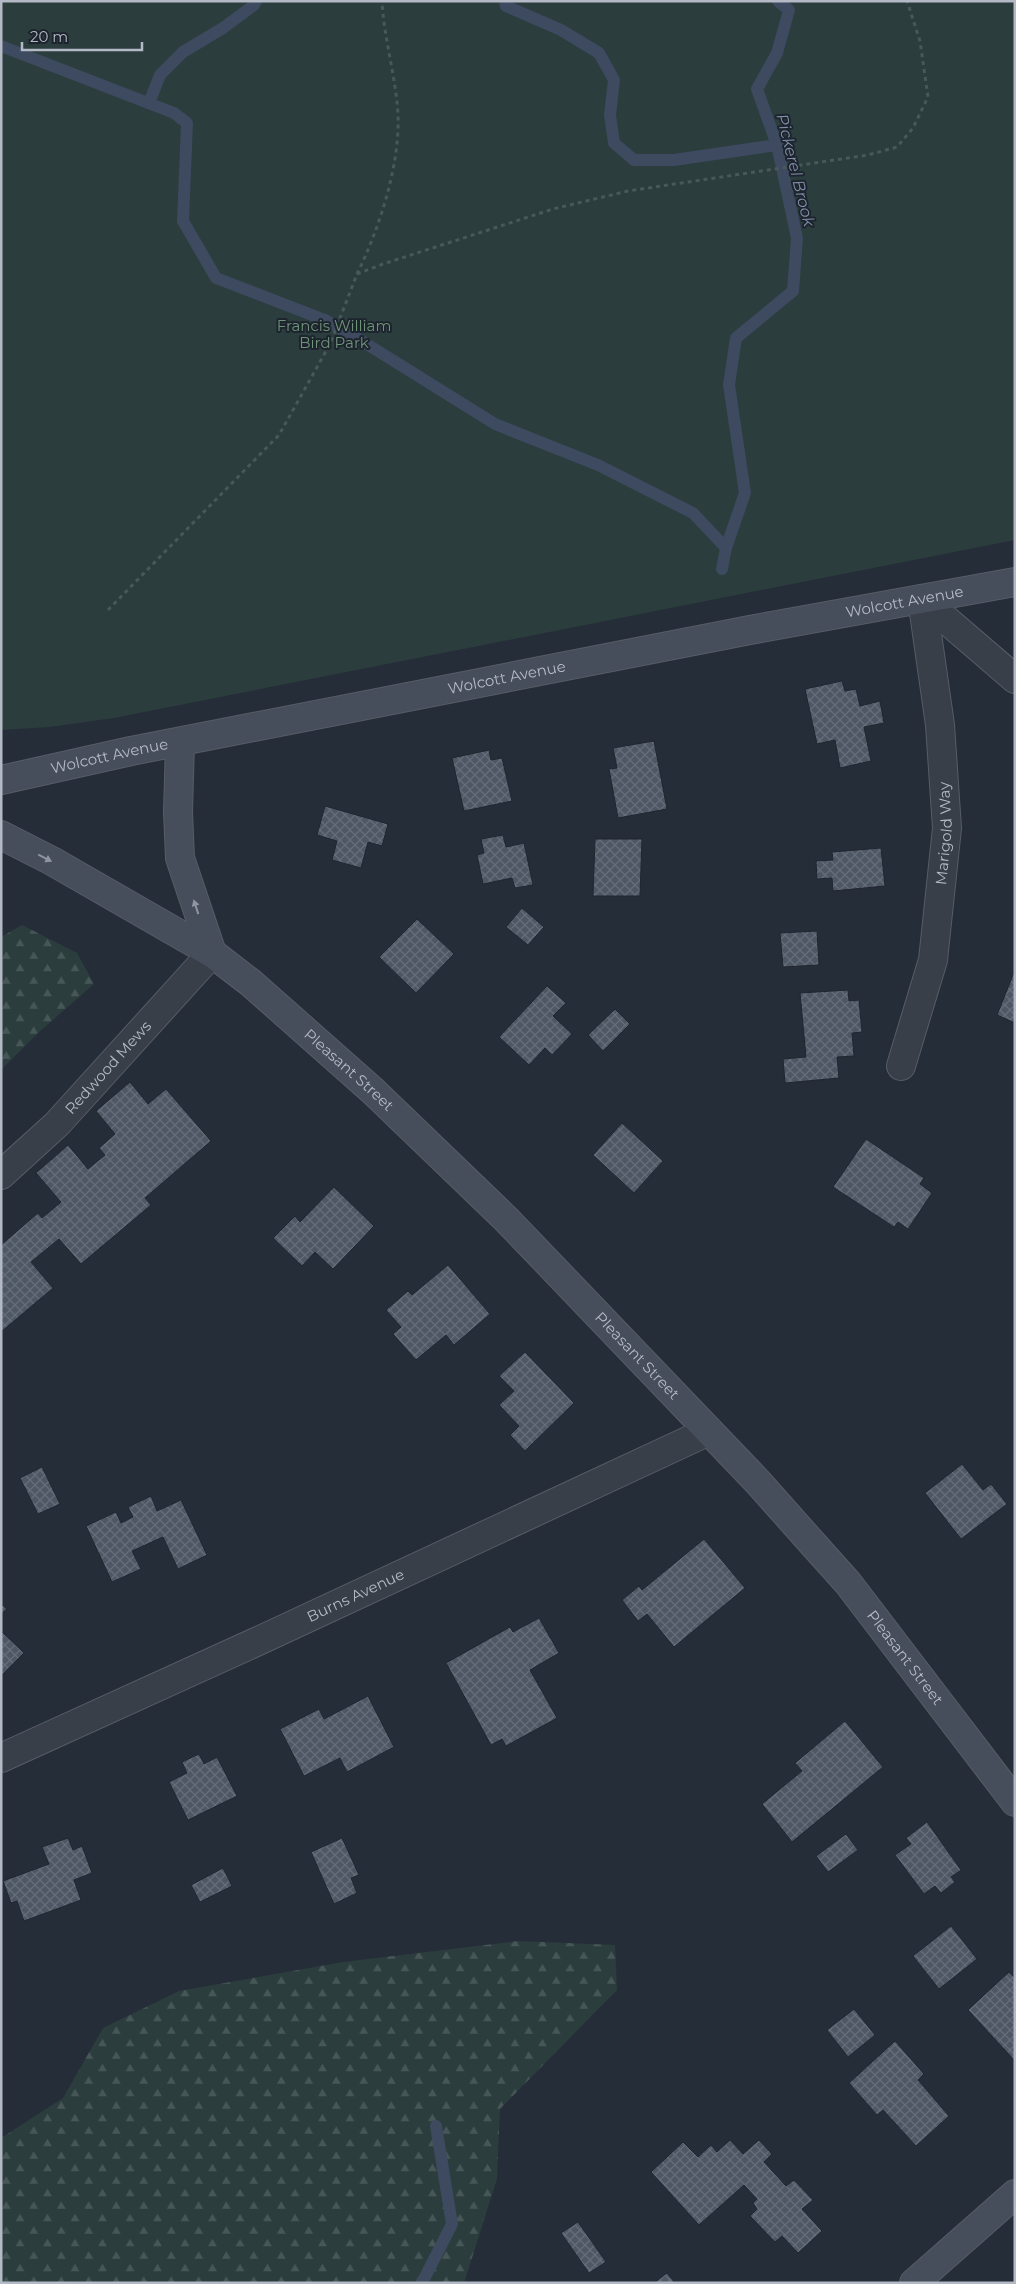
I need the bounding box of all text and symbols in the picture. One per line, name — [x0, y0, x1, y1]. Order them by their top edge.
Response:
scale bar — [22, 20, 142, 52]
text: 20 m — [30, 27, 68, 46]
water label: Pickerel Brook — [772, 112, 819, 230]
park label: Francis William Bird Park — [277, 316, 391, 352]
street label: Wolcott Avenue — [844, 582, 965, 622]
street label: Wolcott Avenue — [446, 656, 567, 698]
street label: Wolcott Avenue — [49, 734, 170, 778]
street label: Marigold Way — [931, 780, 956, 886]
one-way arrow — [37, 854, 52, 862]
one-way arrow — [192, 899, 200, 914]
street label: Redwood Mews — [61, 1016, 155, 1118]
street label: Pleasant Street — [300, 1024, 398, 1115]
street label: Pleasant Street — [591, 1308, 684, 1403]
street label: Burns Avenue — [304, 1564, 407, 1626]
street label: Pleasant Street — [863, 1606, 948, 1709]

